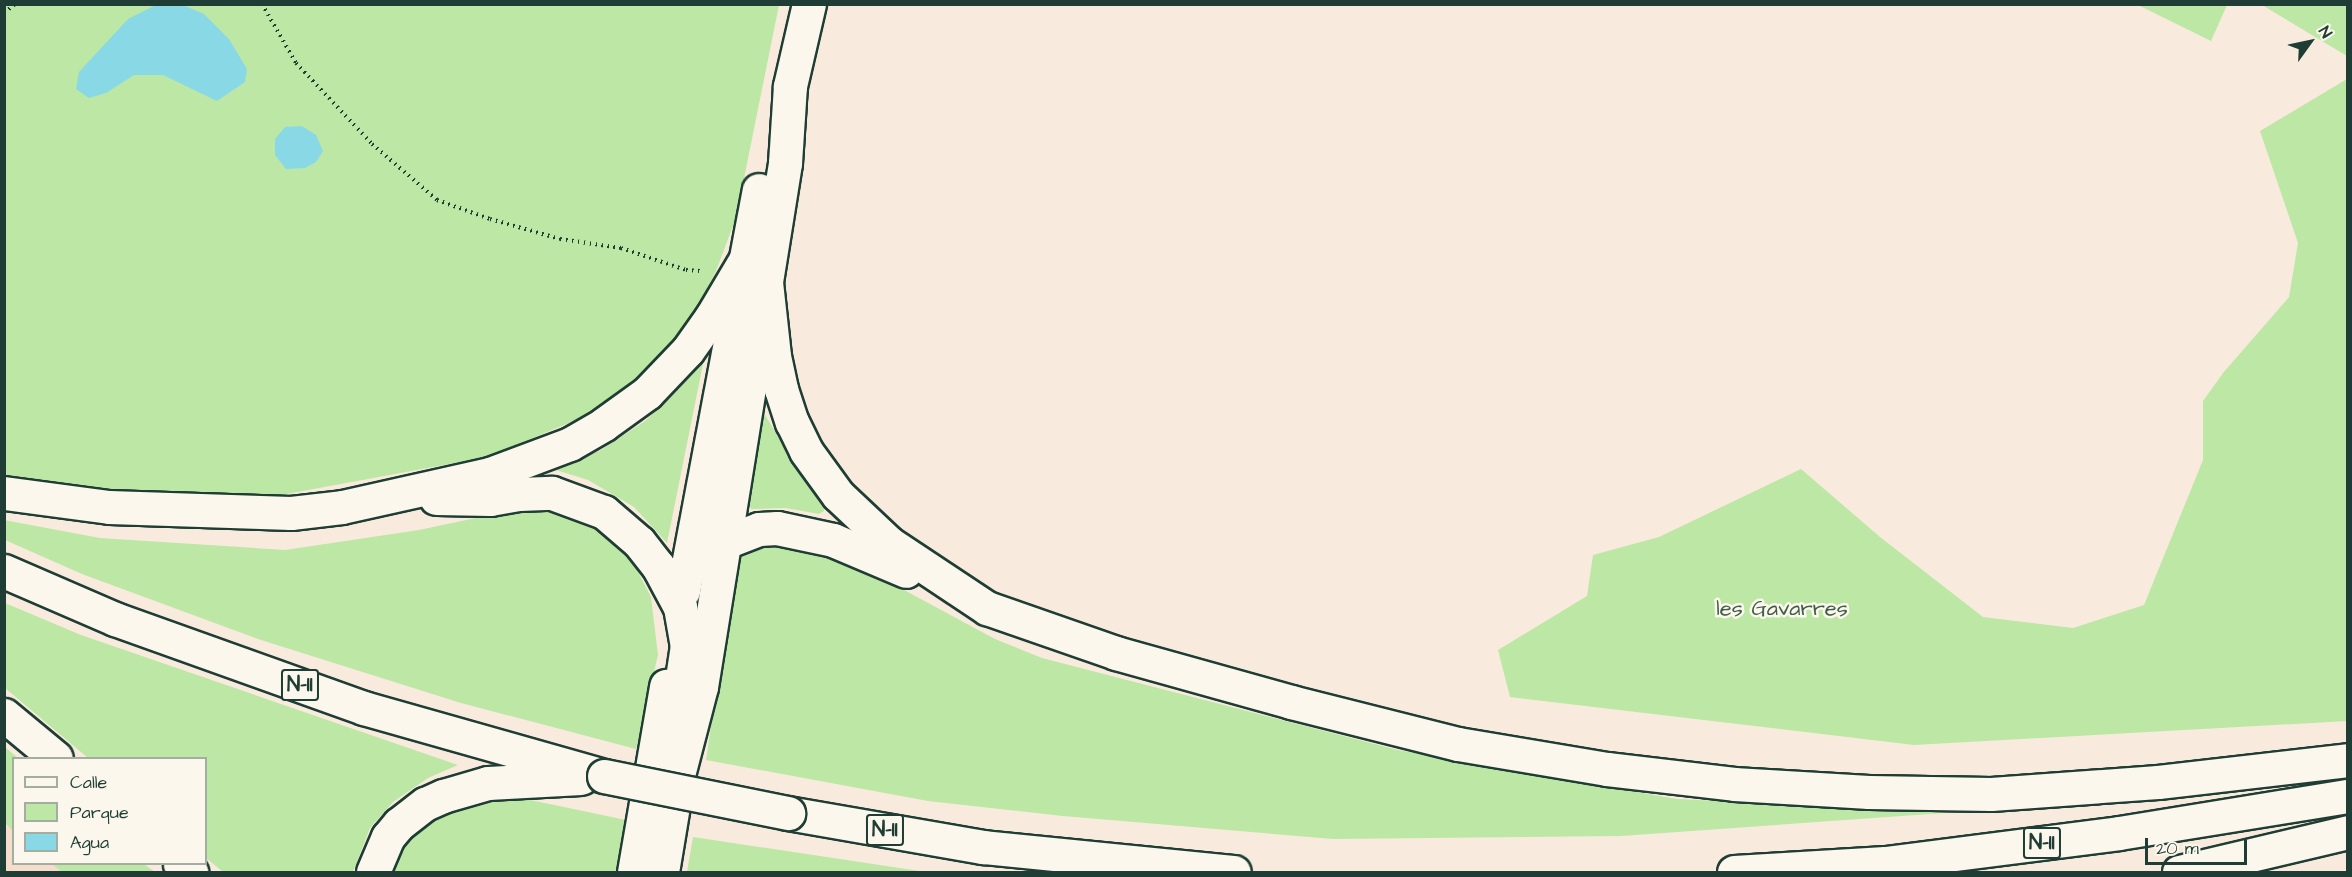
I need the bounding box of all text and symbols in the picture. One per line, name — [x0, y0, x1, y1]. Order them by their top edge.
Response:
north arrow — [2280, 12, 2340, 72]
text: N — [2313, 22, 2337, 42]
park label: les Gavarres — [1716, 596, 1848, 622]
road number: N-II — [280, 667, 320, 703]
legend — [12, 757, 207, 865]
text: Calle — [70, 770, 107, 795]
text: Parque — [70, 800, 129, 825]
road number: N-II — [866, 812, 904, 848]
road number: N-II — [2022, 825, 2062, 861]
scale bar — [2148, 826, 2250, 864]
text: Agua — [70, 830, 109, 855]
text: 20 m — [2156, 836, 2199, 861]

